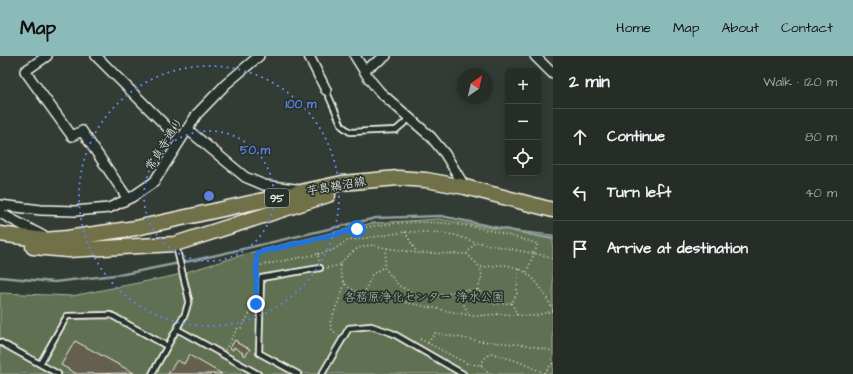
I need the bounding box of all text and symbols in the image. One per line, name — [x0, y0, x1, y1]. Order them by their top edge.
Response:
text: Map — [20, 15, 56, 42]
text: Home — [616, 18, 651, 38]
text: Map — [673, 18, 699, 38]
text: About — [721, 18, 759, 38]
text: Contact — [781, 18, 833, 38]
north arrow — [457, 68, 493, 104]
map controls — [505, 68, 541, 176]
button: + — [505, 68, 541, 104]
text: 2 min — [569, 70, 610, 94]
text: Walk · 120 m — [763, 73, 837, 91]
text: 100 m — [286, 96, 317, 113]
button: − — [505, 104, 541, 140]
street label: 常貞寺通り — [141, 114, 188, 174]
icon: ahead — [569, 126, 591, 148]
text: Continue — [607, 126, 665, 147]
text: 80 m — [805, 128, 837, 146]
button: locate — [505, 140, 541, 176]
text: 50 m — [240, 142, 271, 159]
street label: 芋島鵜沼線 — [305, 173, 367, 200]
icon: left — [569, 182, 591, 204]
text: Turn left — [607, 182, 671, 203]
text: 40 m — [805, 184, 837, 202]
centre of rings — [202, 189, 216, 203]
road number: 95 — [265, 189, 289, 207]
route start — [348, 220, 366, 238]
icon: arrive — [569, 238, 591, 260]
text: Arrive at destination — [607, 238, 748, 259]
park label: 各務原浄化センター 浄水公園 — [344, 289, 504, 306]
route end — [247, 295, 265, 313]

